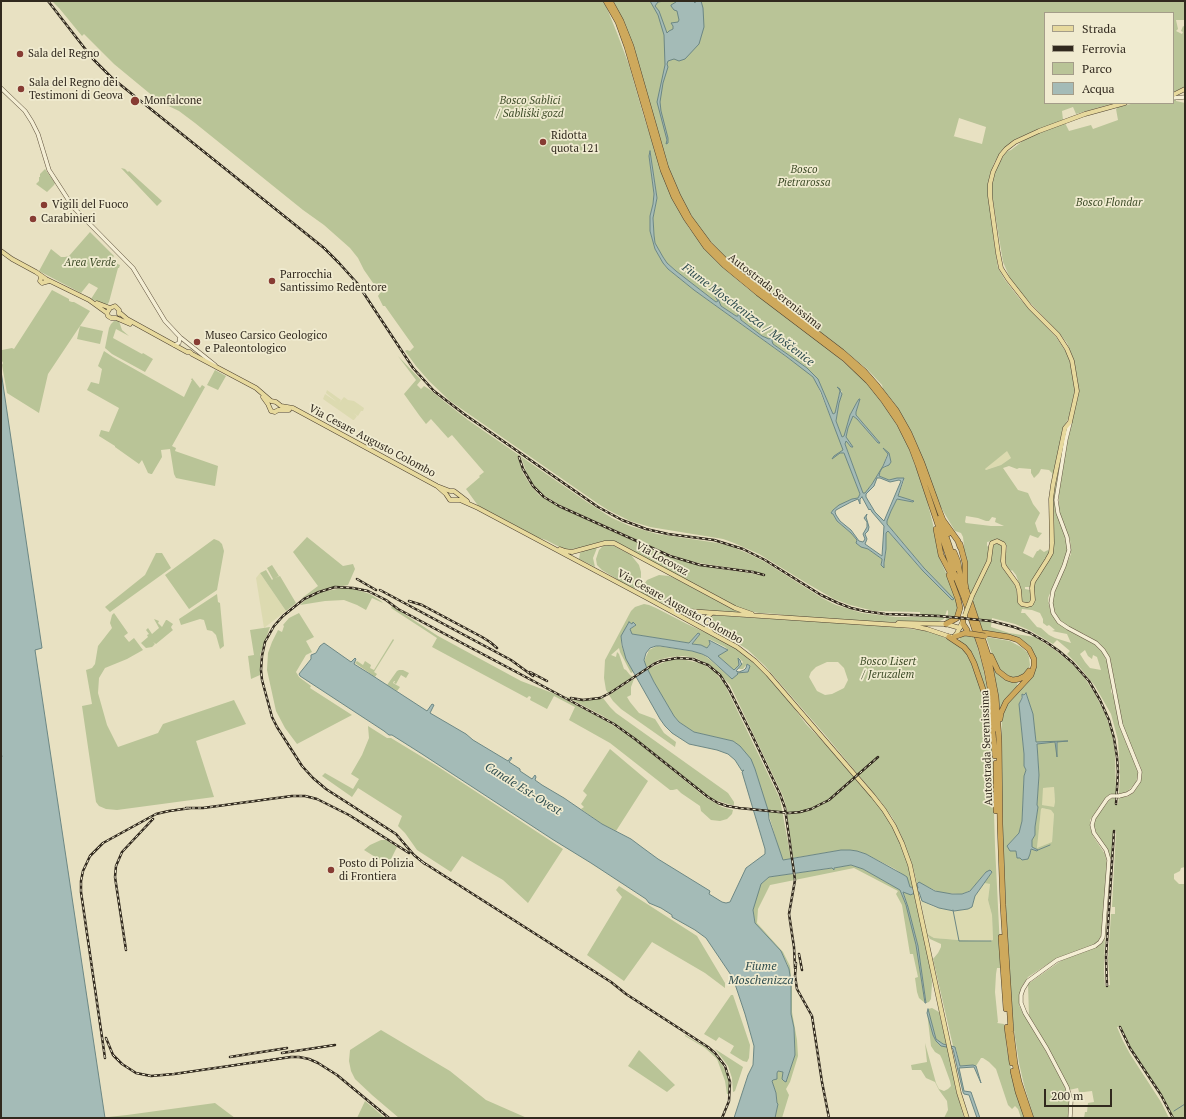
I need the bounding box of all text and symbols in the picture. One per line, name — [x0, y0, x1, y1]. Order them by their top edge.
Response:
legend — [1044, 12, 1174, 104]
text: Strada — [1082, 21, 1116, 36]
text: Ferrovia — [1082, 41, 1126, 56]
place label: Sala del Regno — [28, 47, 99, 61]
marker: Sala del Regno — [15, 49, 25, 59]
text: Parco — [1082, 61, 1112, 76]
place label: Sala del Regno dei Testimoni di Geova — [29, 76, 123, 102]
text: Acqua — [1082, 81, 1115, 96]
marker: Sala del Regno dei Testimoni di Geova — [16, 84, 26, 94]
place label: Monfalcone — [144, 94, 202, 108]
park label: Bosco Sablici / Sabliški gozd — [496, 94, 564, 120]
marker: Monfalcone — [129, 95, 141, 107]
place label: Ridotta quota 121 — [551, 129, 599, 155]
marker: Ridotta quota 121 — [538, 137, 548, 147]
park label: Bosco Pietrarossa — [777, 163, 831, 189]
park label: Bosco Flondar — [1076, 196, 1142, 210]
place label: Vigili del Fuoco — [52, 198, 128, 212]
marker: Vigili del Fuoco — [39, 200, 49, 210]
place label: Carabinieri — [41, 212, 96, 226]
marker: Carabinieri — [28, 214, 38, 224]
street label: Autostrada Serenissima — [725, 251, 825, 333]
park label: Area Verde — [64, 256, 116, 270]
water label: Fiume Moschenizza / Moščenice — [679, 260, 817, 370]
place label: Parrocchia Santissimo Redentore — [280, 268, 387, 294]
marker: Parrocchia Santissimo Redentore — [267, 276, 277, 286]
place label: Museo Carsico Geologico e Paleontologico — [205, 329, 327, 355]
marker: Museo Carsico Geologico e Paleontologico — [192, 337, 202, 347]
street label: Via Cesare Augusto Colombo — [306, 402, 438, 480]
street label: Via Locovaz — [633, 539, 691, 579]
street label: Via Cesare Augusto Colombo — [615, 567, 745, 647]
park label: Bosco Lisert / Jeruzalem — [860, 655, 916, 681]
street label: Autostrada Serenissima — [978, 690, 996, 806]
water label: Canale Est-Ovest — [482, 760, 564, 818]
place label: Posto di Polizia di Frontiera — [339, 857, 414, 883]
marker: Posto di Polizia di Frontiera — [326, 865, 336, 875]
water label: Fiume Moschenizza — [728, 960, 794, 988]
scale bar — [1046, 1081, 1114, 1107]
text: 200 m — [1051, 1088, 1083, 1103]

